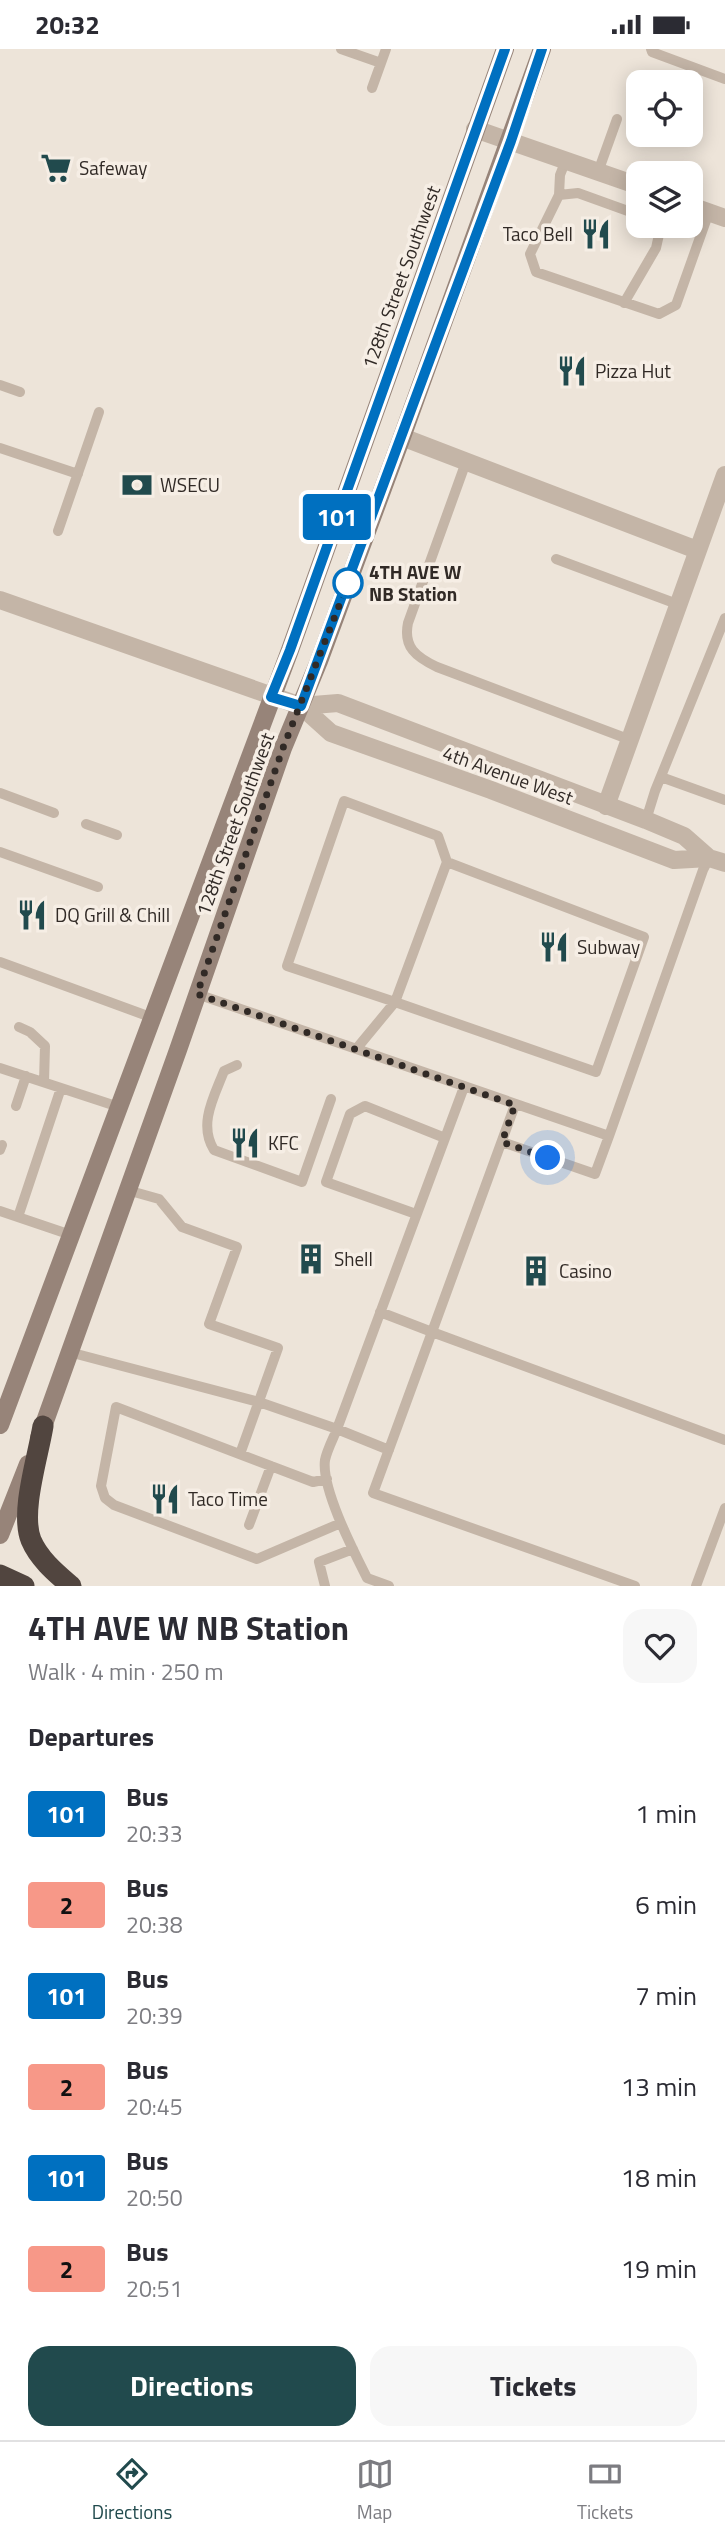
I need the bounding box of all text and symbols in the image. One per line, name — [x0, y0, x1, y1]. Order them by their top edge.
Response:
text: 20:32 — [35, 5, 100, 44]
map controls — [626, 70, 703, 238]
button: locate — [626, 70, 703, 147]
supermarket icon: Safeway — [39, 151, 73, 185]
place label: Safeway — [79, 153, 147, 182]
button: layers — [626, 161, 703, 238]
street label: 128th Street Southwest — [354, 181, 447, 372]
restaurant icon: Taco Bell — [579, 217, 613, 251]
place label: Taco Bell — [503, 219, 573, 248]
restaurant icon: Pizza Hut — [555, 354, 589, 388]
place label: Pizza Hut — [595, 356, 671, 385]
bank icon: WSECU — [120, 468, 154, 502]
place label: WSECU — [160, 470, 220, 499]
line badge: 101 — [297, 494, 377, 540]
text: 101 — [317, 499, 357, 535]
place label: 4TH AVE W NB Station — [369, 557, 462, 608]
marker: 4TH AVE W NB Station — [333, 568, 363, 598]
street label: 128th Street Southwest — [188, 728, 281, 919]
street label: 4th Avenue West — [439, 738, 578, 812]
restaurant icon: DQ Grill & Chill — [15, 898, 49, 932]
place label: DQ Grill & Chill — [55, 900, 170, 929]
restaurant icon: Subway — [537, 930, 571, 964]
place label: Subway — [577, 932, 640, 961]
restaurant icon: KFC — [228, 1126, 262, 1160]
place label: KFC — [268, 1128, 299, 1157]
your location — [530, 1140, 565, 1175]
building icon: Shell — [294, 1242, 328, 1276]
place label: Shell — [334, 1244, 373, 1273]
building icon: Casino — [519, 1254, 553, 1288]
place label: Casino — [559, 1256, 612, 1285]
restaurant icon: Taco Time — [148, 1482, 182, 1516]
place label: Taco Time — [188, 1484, 268, 1513]
text: 4TH AVE W NB Station — [28, 1603, 349, 1653]
button: heart — [623, 1609, 697, 1683]
text: Walk · 4 min · 250 m — [28, 1654, 224, 1689]
text: Departures — [28, 1717, 154, 1756]
text: Bus — [126, 1777, 168, 1816]
text: 1 min — [635, 1794, 697, 1833]
text: 101 — [46, 1796, 87, 1832]
text: 20:33 — [126, 1816, 183, 1851]
text: Bus — [126, 1868, 168, 1907]
text: 6 min — [635, 1885, 697, 1924]
text: 2 — [60, 1887, 73, 1923]
text: 20:38 — [126, 1907, 183, 1942]
text: Bus — [126, 1959, 168, 1998]
text: 7 min — [635, 1976, 697, 2015]
text: 101 — [46, 1978, 87, 2014]
text: 20:39 — [126, 1998, 183, 2033]
text: Bus — [126, 2050, 168, 2089]
text: 13 min — [621, 2067, 697, 2106]
text: 2 — [60, 2069, 73, 2105]
text: 20:45 — [126, 2089, 183, 2124]
text: Bus — [126, 2141, 168, 2180]
text: 18 min — [621, 2158, 697, 2197]
text: 101 — [46, 2160, 87, 2196]
text: 20:50 — [126, 2180, 183, 2215]
text: Bus — [126, 2232, 168, 2271]
text: 19 min — [621, 2249, 697, 2288]
text: 2 — [60, 2251, 73, 2287]
text: 20:51 — [126, 2271, 183, 2306]
button: Directions — [28, 2346, 356, 2426]
button: Tickets — [370, 2346, 697, 2426]
tab: Directions — [92, 2455, 172, 2526]
tab: Map — [356, 2455, 394, 2526]
tab: Tickets — [577, 2455, 633, 2526]

